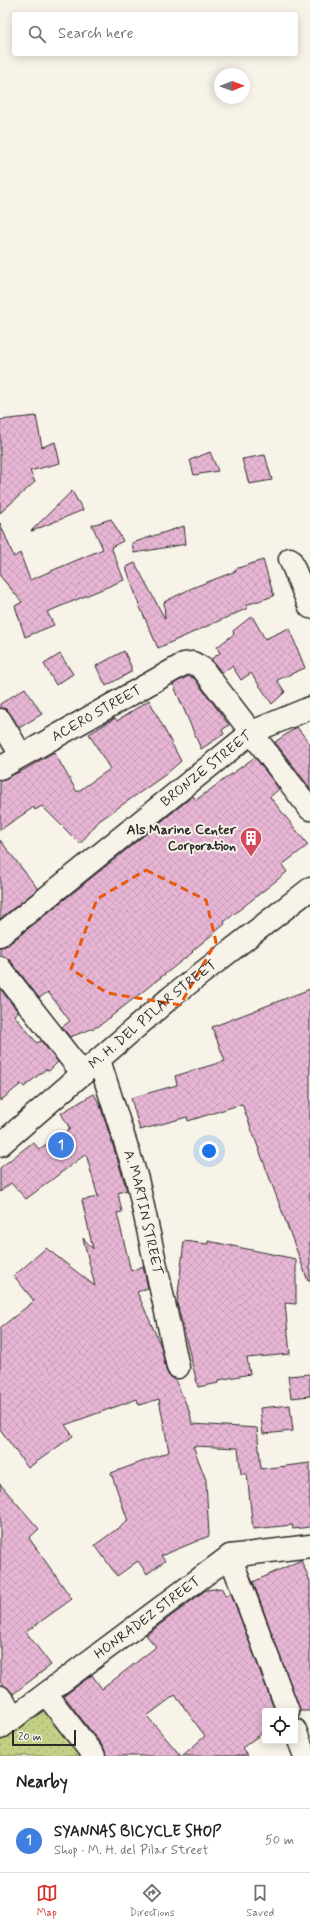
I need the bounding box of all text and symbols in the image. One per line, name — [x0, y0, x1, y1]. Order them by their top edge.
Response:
search box — [12, 12, 298, 56]
icon: search — [26, 23, 48, 45]
text: Search here — [58, 24, 134, 44]
north arrow — [214, 68, 250, 104]
street label: ACERO STREET — [48, 681, 145, 746]
street label: BRONZE STREET — [157, 726, 256, 811]
place label: Als Marine Center Corporation — [127, 821, 236, 855]
building icon: Als Marine Center Corporation — [238, 825, 264, 858]
street label: M. H. DEL PILAR STREET — [85, 956, 220, 1073]
pin: 1 — [48, 1130, 74, 1160]
your location — [199, 1141, 219, 1161]
street label: A. MARTIN STREET — [119, 1148, 167, 1277]
street label: HONRADEZ STREET — [91, 1572, 204, 1663]
map controls — [262, 1708, 298, 1744]
button: locate — [262, 1708, 298, 1744]
scale bar — [12, 1728, 76, 1747]
text: 20 m — [18, 1730, 41, 1744]
text: Nearby — [16, 1771, 68, 1793]
text: SYANNAS BICYCLE SHOP — [54, 1822, 221, 1842]
text: 1 — [26, 1832, 32, 1849]
text: 50 m — [265, 1832, 294, 1849]
text: Shop · M. H. del Pilar Street — [54, 1842, 209, 1859]
tab: Map — [36, 1882, 58, 1920]
tab: Directions — [129, 1882, 175, 1920]
tab: Saved — [246, 1882, 274, 1920]

